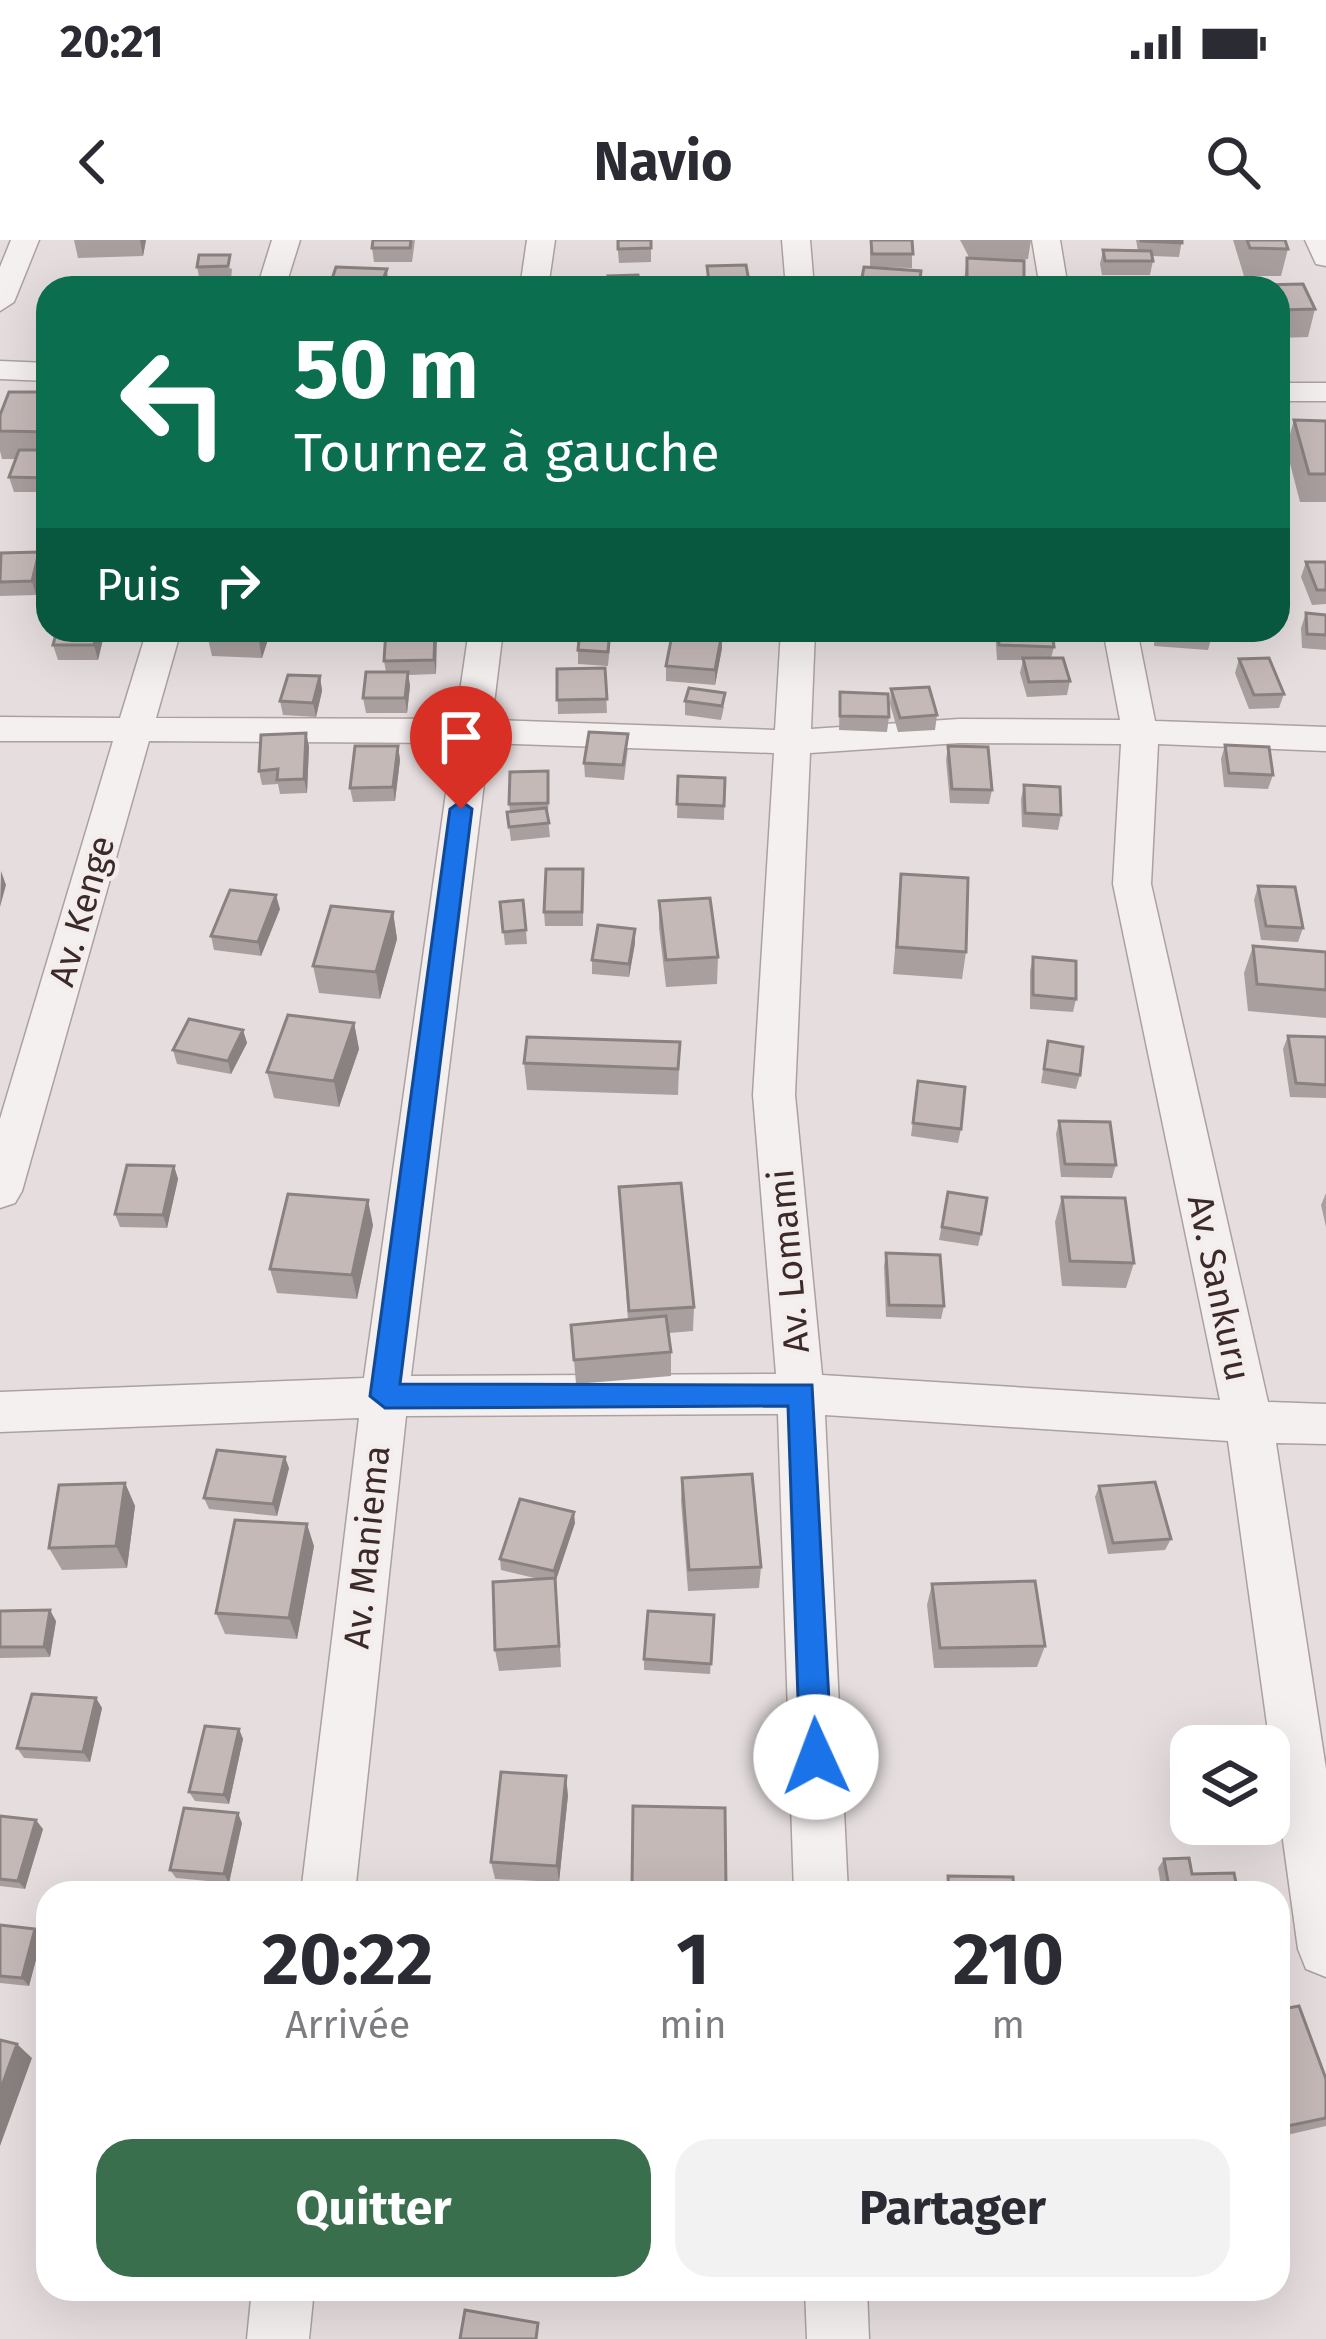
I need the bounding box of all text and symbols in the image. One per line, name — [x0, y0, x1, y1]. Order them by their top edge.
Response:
text: 20:21 — [60, 15, 164, 69]
icon: back — [60, 129, 126, 195]
icon: search — [1200, 129, 1266, 195]
text: Navio — [593, 130, 733, 194]
text: 50 m — [294, 319, 479, 420]
icon: left — [96, 324, 252, 480]
text: Tournez à gauche — [294, 421, 720, 485]
icon: right — [205, 552, 271, 618]
text: Puis — [96, 558, 181, 612]
pin — [410, 686, 512, 809]
icon: arrive — [428, 704, 494, 770]
street label: Av. Kenge — [40, 831, 124, 991]
street label: Av. Lomami — [759, 1167, 819, 1355]
street label: Av. Sankuru — [1178, 1191, 1260, 1385]
street label: Av. Maniema — [334, 1443, 400, 1651]
position arrow — [753, 1694, 879, 1820]
map controls — [1170, 1725, 1290, 1845]
button: layers — [1170, 1725, 1290, 1845]
text: 20:22 — [262, 1917, 433, 2003]
text: 1 — [676, 1917, 710, 2003]
text: 210 — [953, 1917, 1064, 2003]
text: Arrivée — [285, 2002, 410, 2048]
text: min — [659, 2002, 727, 2048]
text: m — [992, 2002, 1025, 2048]
button: Quitter — [96, 2139, 651, 2277]
button: Partager — [675, 2139, 1230, 2277]

